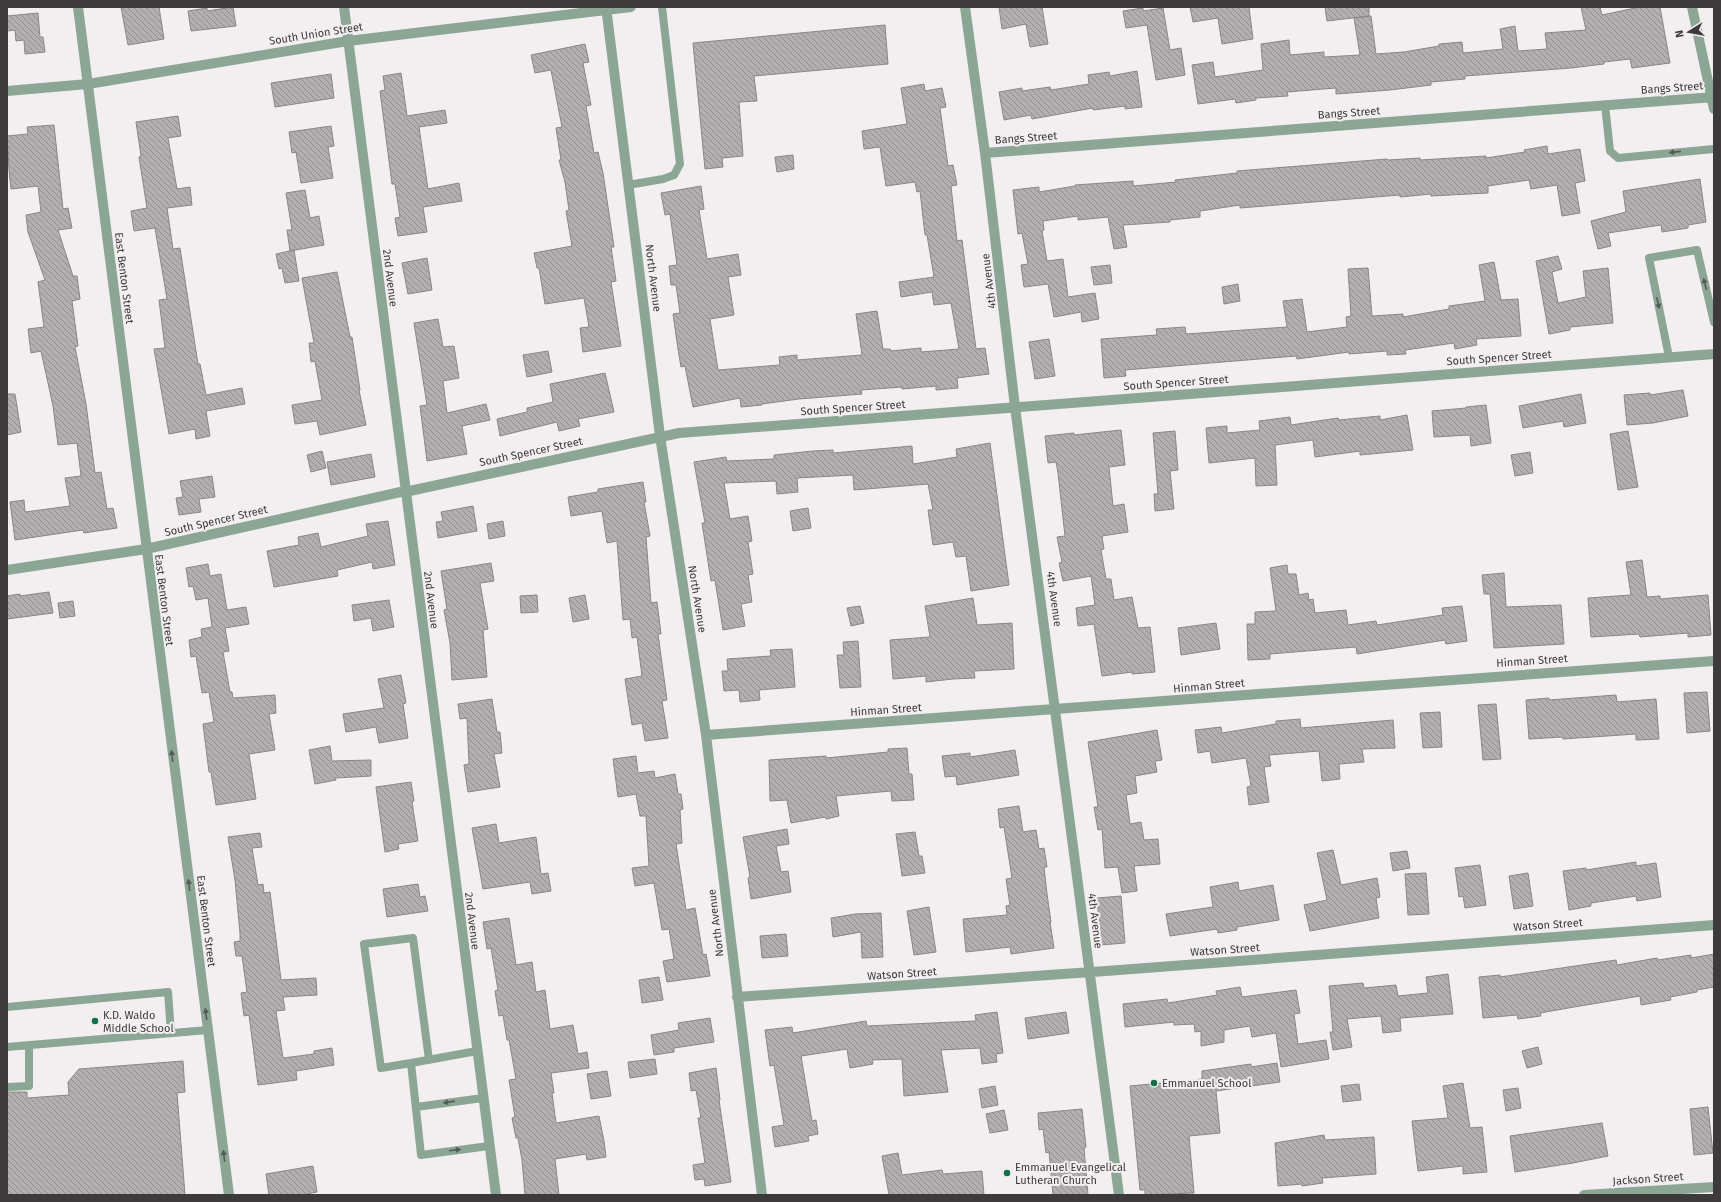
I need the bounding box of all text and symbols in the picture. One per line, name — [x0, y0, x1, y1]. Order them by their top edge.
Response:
north arrow — [1669, 12, 1709, 52]
street label: South Union Street — [268, 20, 364, 48]
text: N — [1673, 29, 1687, 39]
street label: Bangs Street — [1640, 79, 1704, 97]
street label: Bangs Street — [1317, 104, 1381, 122]
street label: Bangs Street — [994, 129, 1058, 147]
one-way arrow — [1669, 149, 1681, 156]
street label: East Benton Street — [112, 231, 136, 325]
street label: North Avenue — [642, 243, 664, 313]
street label: 2nd Avenue — [380, 248, 400, 308]
street label: 4th Avenue — [979, 253, 999, 309]
one-way arrow — [1701, 278, 1707, 290]
one-way arrow — [1656, 297, 1662, 309]
street label: South Spencer Street — [1446, 348, 1552, 368]
street label: South Spencer Street — [1123, 373, 1229, 393]
street label: South Spencer Street — [800, 398, 906, 418]
street label: South Spencer Street — [478, 435, 584, 469]
street label: South Spencer Street — [163, 503, 269, 539]
street label: East Benton Street — [152, 553, 176, 647]
street label: North Avenue — [685, 564, 709, 634]
street label: 2nd Avenue — [421, 570, 441, 630]
street label: 4th Avenue — [1044, 571, 1064, 627]
street label: Hinman Street — [1496, 652, 1568, 670]
street label: Hinman Street — [1173, 676, 1245, 696]
street label: Hinman Street — [850, 701, 922, 719]
one-way arrow — [169, 750, 176, 762]
street label: East Benton Street — [194, 874, 218, 968]
one-way arrow — [186, 879, 192, 891]
street label: North Avenue — [705, 888, 727, 958]
street label: 2nd Avenue — [462, 891, 482, 951]
street label: 4th Avenue — [1085, 893, 1105, 949]
street label: Watson Street — [1513, 916, 1583, 934]
street label: Watson Street — [1190, 941, 1260, 959]
street label: Watson Street — [867, 965, 937, 983]
one-way arrow — [203, 1007, 209, 1020]
place label: K.D. Waldo Middle School — [103, 1009, 174, 1035]
marker: K.D. Waldo Middle School — [90, 1016, 100, 1026]
place label: Emmanuel School — [1162, 1077, 1251, 1090]
marker: Emmanuel School — [1149, 1078, 1159, 1088]
one-way arrow — [443, 1099, 456, 1105]
one-way arrow — [449, 1147, 461, 1153]
one-way arrow — [221, 1150, 227, 1162]
place label: Emmanuel Evangelical Lutheran Church — [1015, 1161, 1126, 1187]
marker: Emmanuel Evangelical Lutheran Church — [1002, 1168, 1012, 1178]
street label: Jackson Street — [1612, 1170, 1684, 1188]

